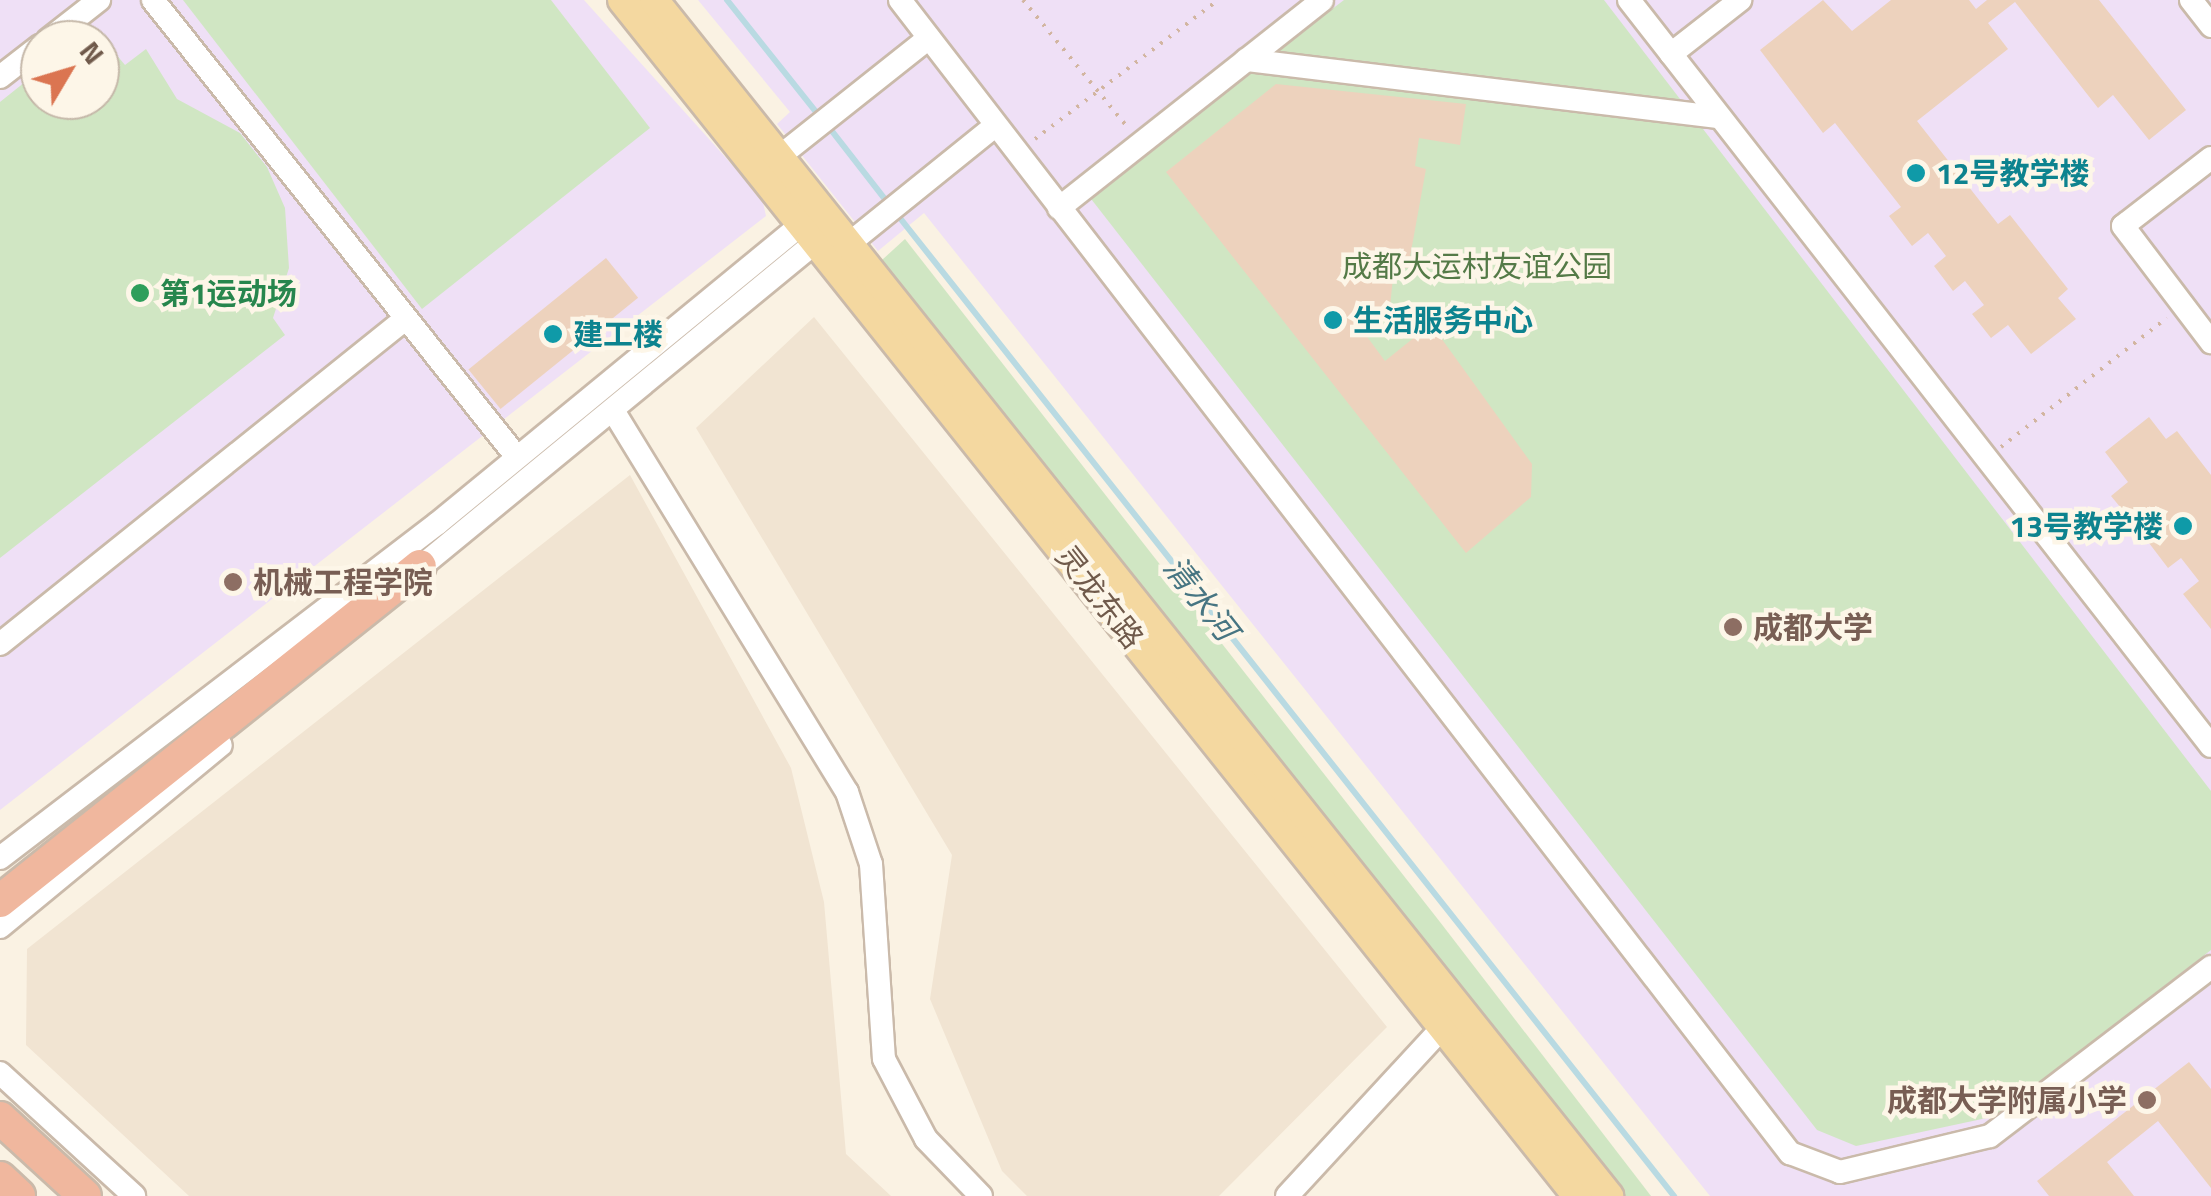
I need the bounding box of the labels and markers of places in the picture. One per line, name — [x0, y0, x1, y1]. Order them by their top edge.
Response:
place label: 12号教学楼 — [1936, 155, 2090, 191]
marker: 12号教学楼 — [1905, 162, 1927, 184]
place label: 第1运动场 — [160, 275, 297, 311]
marker: 第1运动场 — [129, 282, 151, 304]
place label: 生活服务中心 — [1353, 302, 1533, 338]
marker: 生活服务中心 — [1322, 309, 1344, 331]
place label: 建工楼 — [573, 316, 663, 352]
marker: 建工楼 — [542, 323, 564, 345]
place label: 13号教学楼 — [2009, 508, 2163, 544]
marker: 13号教学楼 — [2172, 515, 2194, 537]
place label: 机械工程学院 — [253, 564, 433, 600]
marker: 机械工程学院 — [222, 571, 244, 593]
place label: 成都大学 — [1753, 609, 1873, 645]
marker: 成都大学 — [1722, 616, 1744, 638]
place label: 成都大学附属小学 — [1887, 1082, 2127, 1118]
marker: 成都大学附属小学 — [2136, 1089, 2158, 1111]

